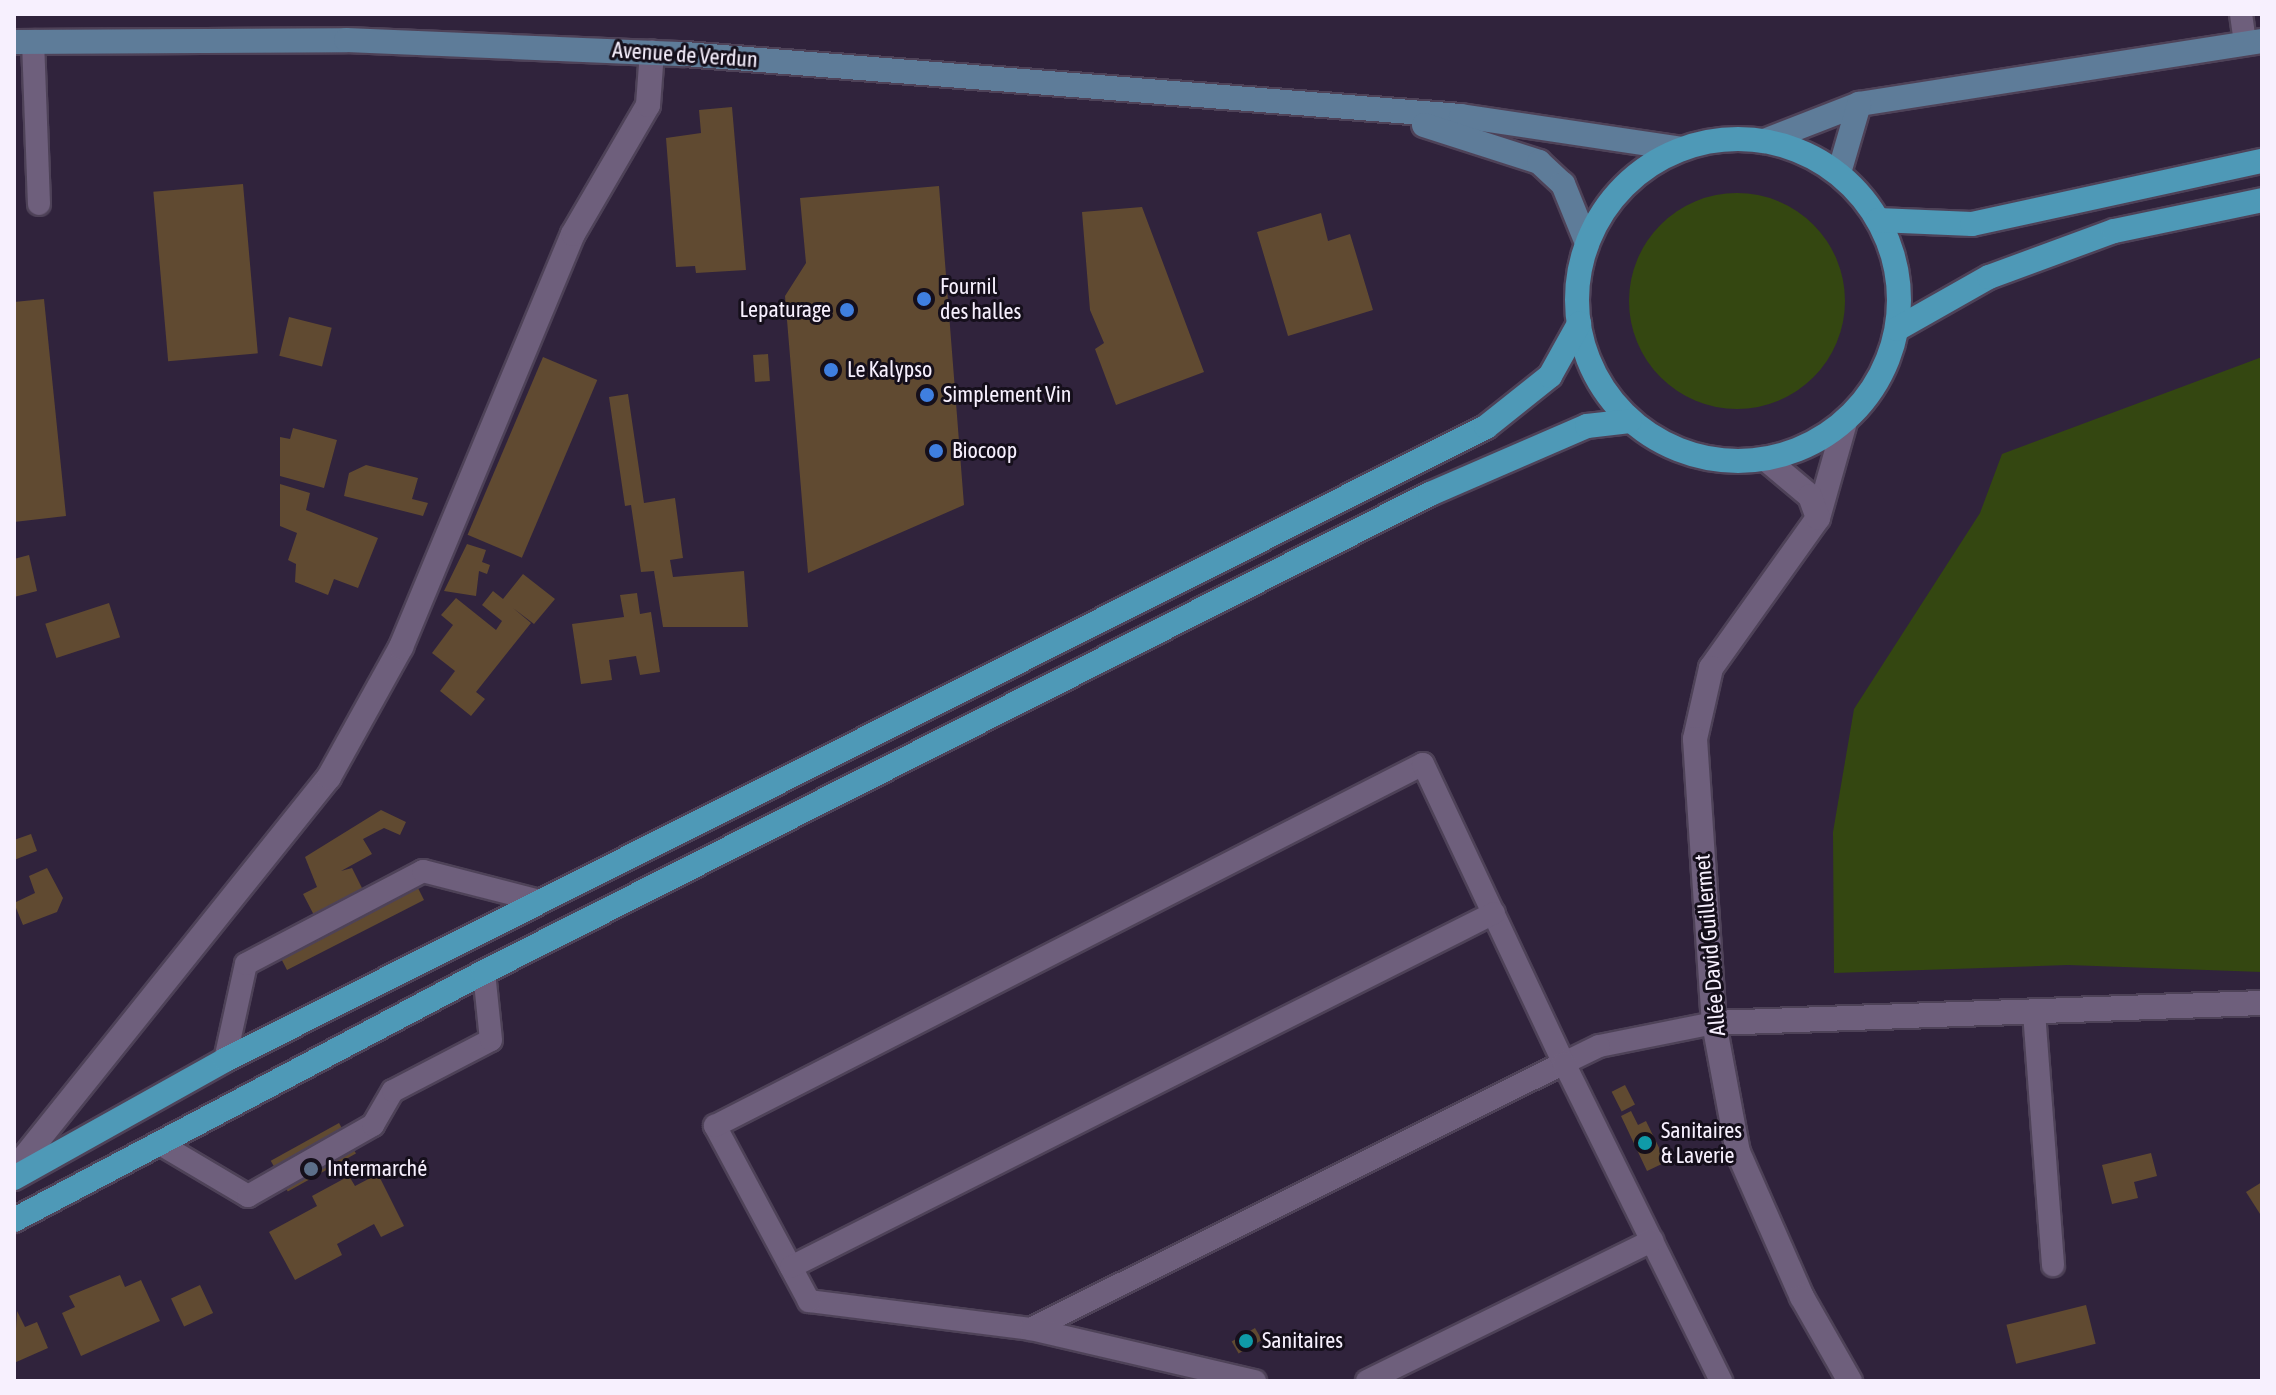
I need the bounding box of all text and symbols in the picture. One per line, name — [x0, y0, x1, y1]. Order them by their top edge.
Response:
street label: Avenue de Verdun — [611, 37, 759, 73]
place label: Fournil des halles — [940, 273, 1021, 324]
marker: Fournil des halles — [915, 290, 933, 308]
place label: Lepaturage — [740, 297, 831, 323]
marker: Lepaturage — [838, 301, 856, 319]
place label: Le Kalypso — [847, 357, 932, 383]
marker: Le Kalypso — [822, 361, 840, 379]
place label: Simplement Vin — [943, 382, 1072, 408]
marker: Simplement Vin — [918, 386, 936, 404]
place label: Biocoop — [952, 438, 1017, 464]
marker: Biocoop — [927, 442, 945, 460]
street label: Allée David Guillermet — [1689, 853, 1731, 1037]
place label: Sanitaires & Laverie — [1661, 1117, 1742, 1168]
marker: Sanitaires & Laverie — [1636, 1134, 1654, 1152]
place label: Intermarché — [327, 1156, 427, 1182]
marker: Intermarché — [302, 1160, 320, 1178]
place label: Sanitaires — [1262, 1328, 1343, 1354]
marker: Sanitaires — [1237, 1332, 1255, 1350]

